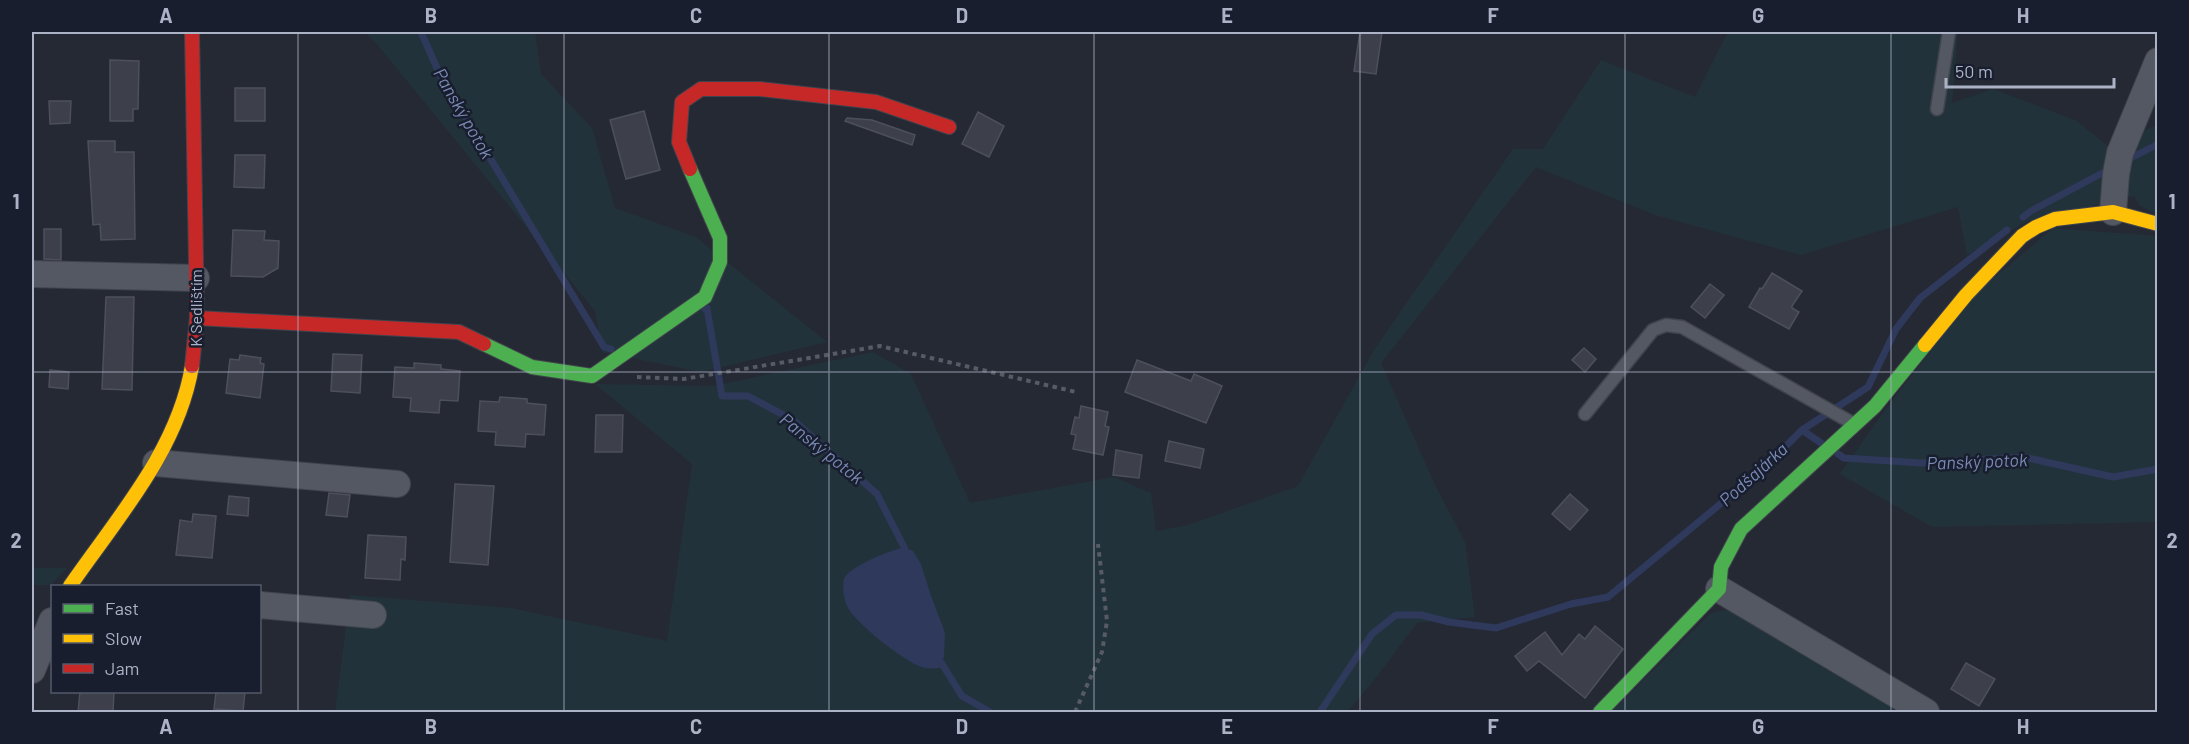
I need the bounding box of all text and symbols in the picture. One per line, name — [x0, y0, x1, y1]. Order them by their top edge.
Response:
text: A — [159, 3, 173, 27]
text: B — [425, 3, 437, 27]
text: C — [690, 3, 702, 27]
text: D — [956, 3, 968, 27]
text: E — [1221, 3, 1233, 27]
text: F — [1487, 3, 1499, 27]
text: G — [1752, 3, 1764, 27]
text: H — [2017, 3, 2029, 27]
scale bar — [1946, 51, 2114, 89]
text: 50 m — [1955, 60, 1993, 82]
water label: Panský potok — [429, 64, 499, 162]
text: 1 — [12, 189, 20, 213]
text: 1 — [2168, 189, 2176, 213]
street label: K Sedlištím — [186, 269, 205, 347]
water label: Panský potok — [776, 408, 868, 489]
water label: Podšajárka — [1714, 438, 1792, 510]
water label: Panský potok — [1926, 448, 2028, 474]
text: 2 — [10, 528, 22, 552]
text: 2 — [2166, 528, 2178, 552]
legend — [51, 585, 261, 693]
text: Fast — [105, 597, 139, 619]
text: Slow — [105, 627, 142, 649]
text: Jam — [105, 657, 139, 679]
text: A — [159, 714, 173, 738]
text: B — [425, 714, 437, 738]
text: C — [690, 714, 702, 738]
text: D — [956, 714, 968, 738]
text: E — [1221, 714, 1233, 738]
text: F — [1487, 714, 1499, 738]
text: G — [1752, 714, 1764, 738]
text: H — [2017, 714, 2029, 738]

